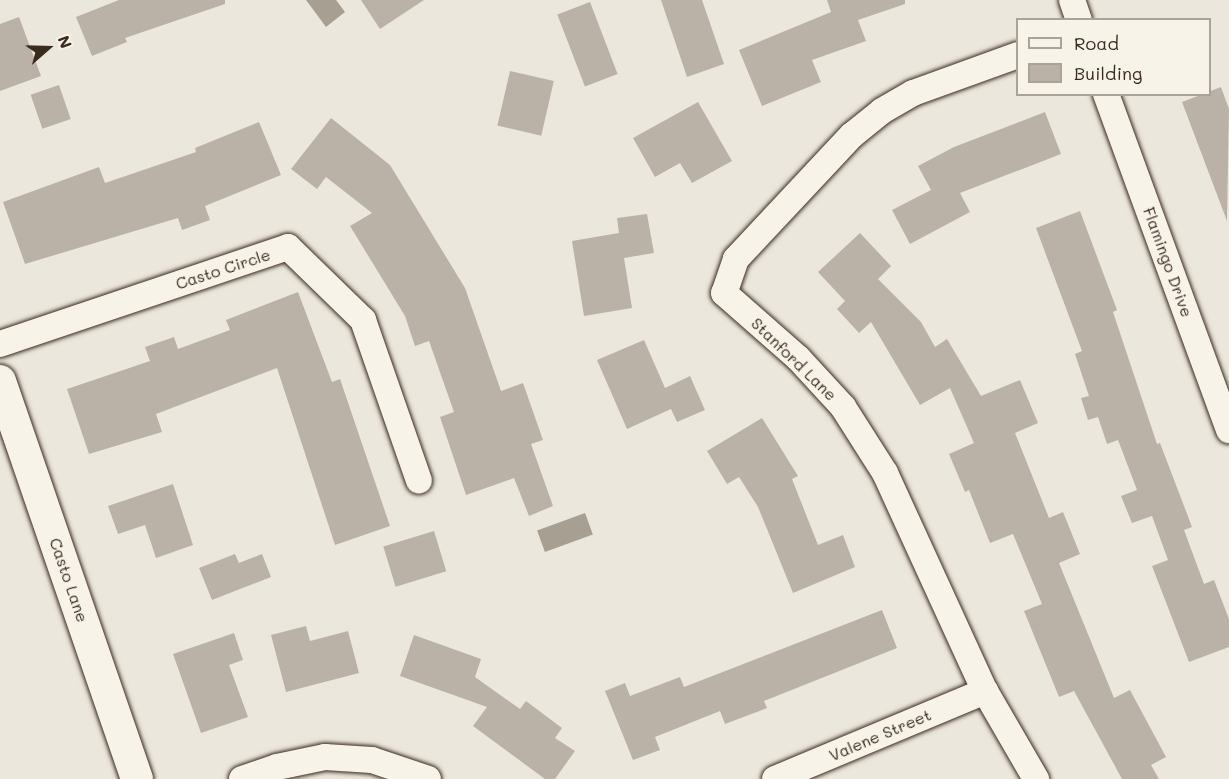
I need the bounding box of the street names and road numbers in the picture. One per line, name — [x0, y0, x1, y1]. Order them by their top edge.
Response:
street label: Flamingo Drive — [1139, 204, 1197, 320]
street label: Casto Circle — [173, 245, 273, 293]
street label: Stanford Lane — [747, 314, 841, 404]
street label: Casto Lane — [46, 535, 92, 625]
street label: Valene Street — [826, 705, 934, 765]

